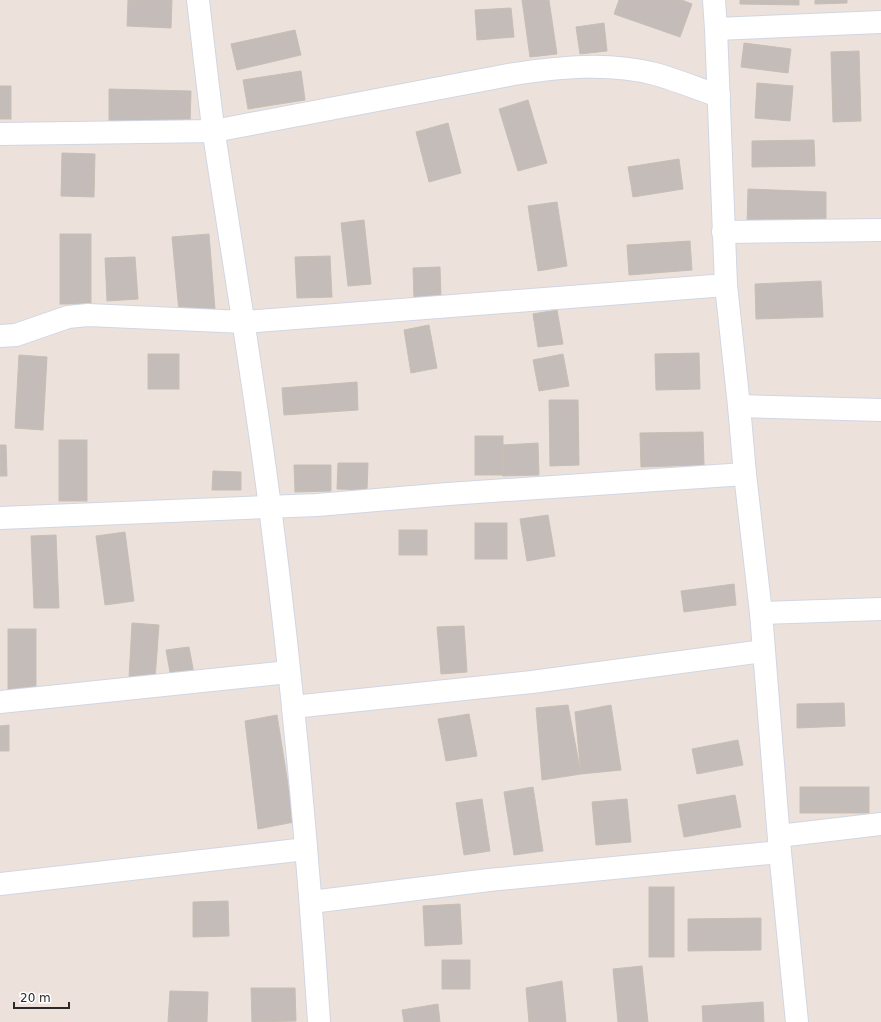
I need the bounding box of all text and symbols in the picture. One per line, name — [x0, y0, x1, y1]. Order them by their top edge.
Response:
scale bar — [14, 984, 69, 1010]
text: 20 m — [20, 991, 51, 1005]

